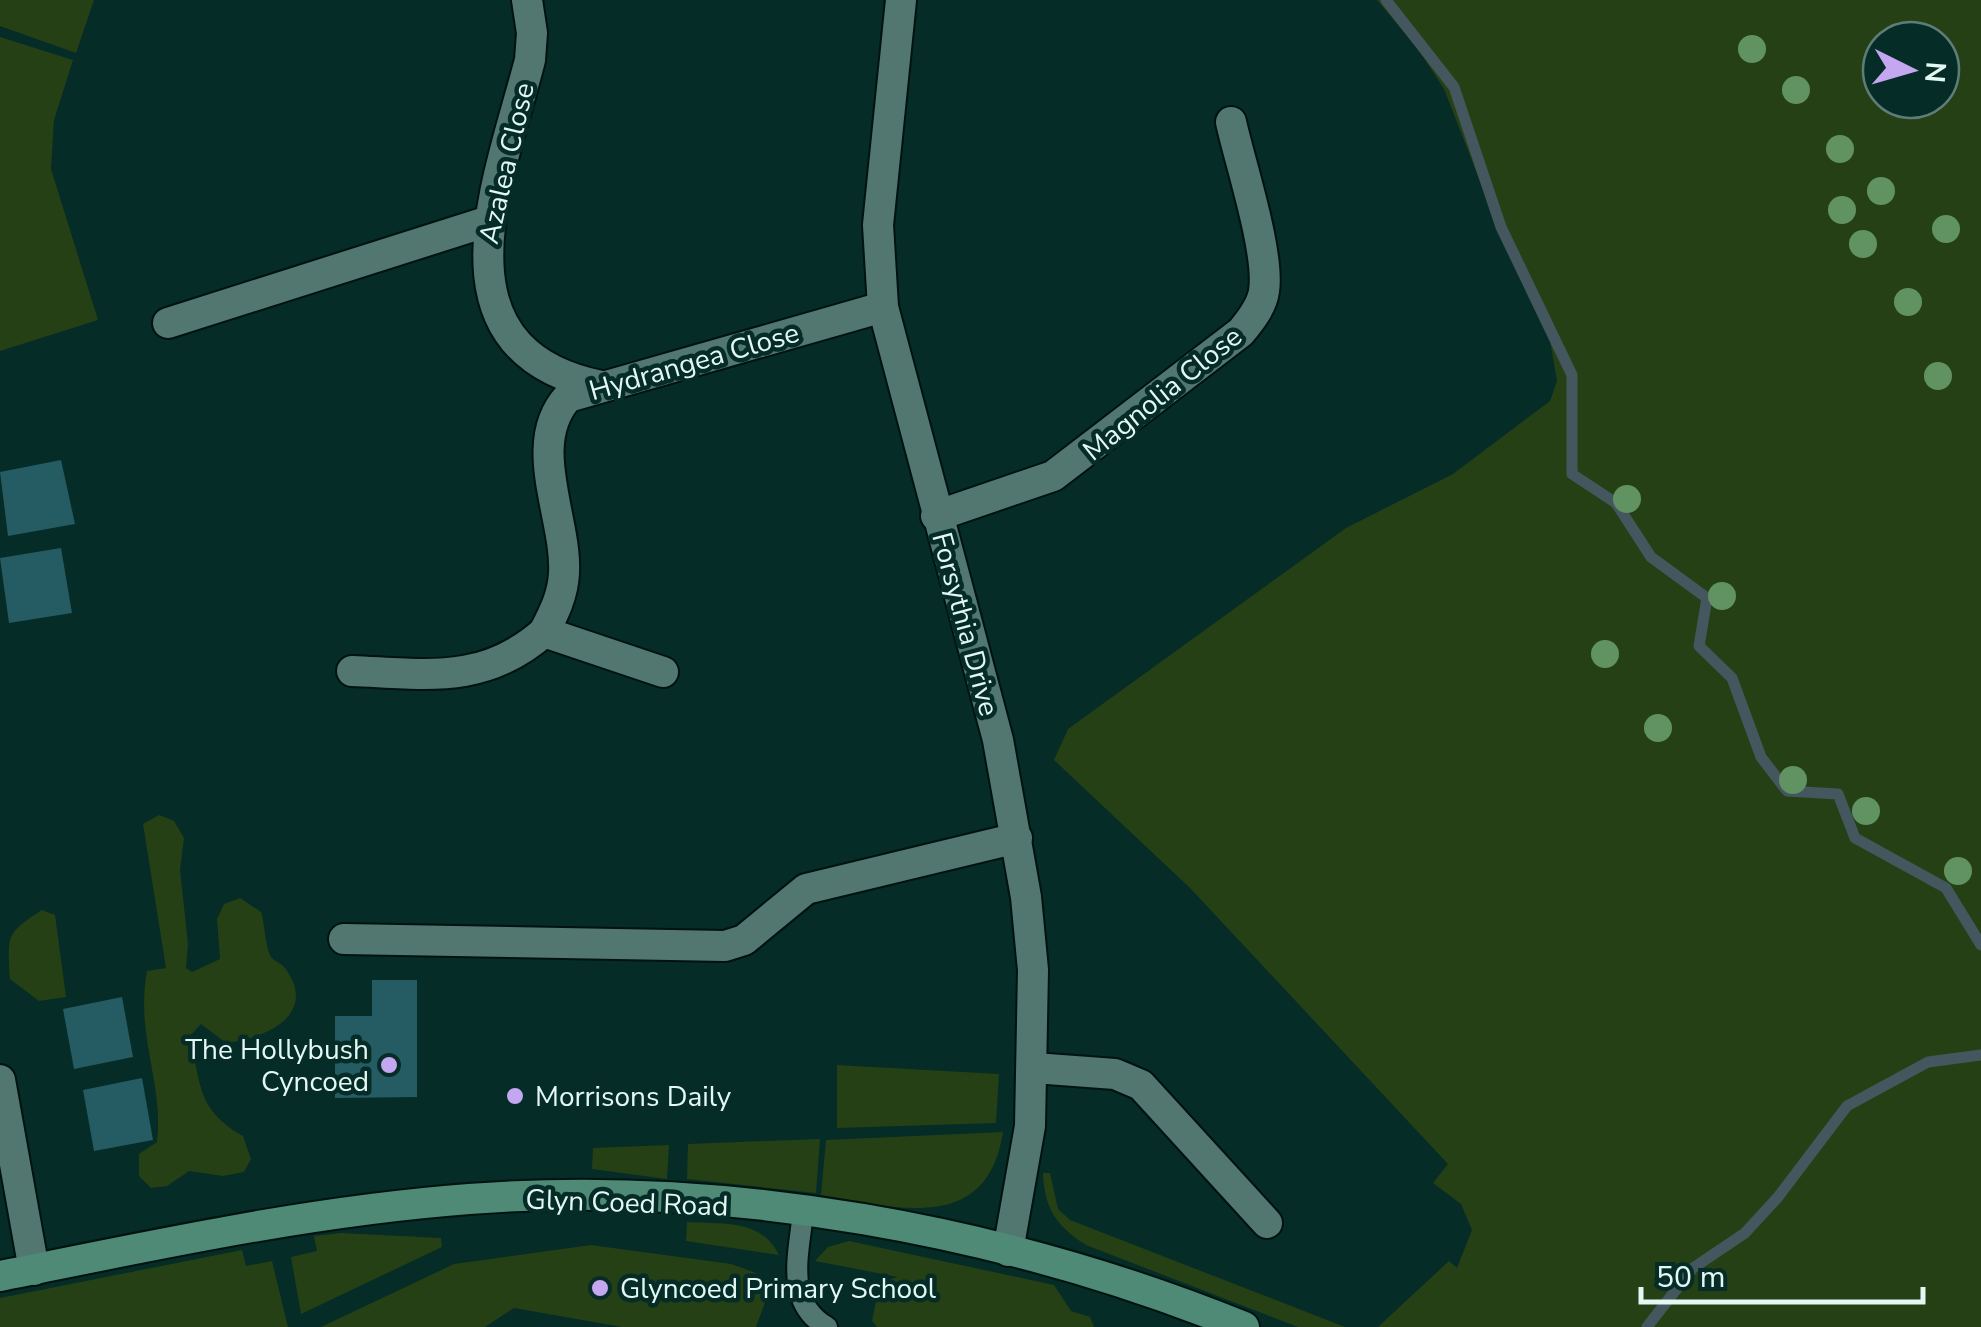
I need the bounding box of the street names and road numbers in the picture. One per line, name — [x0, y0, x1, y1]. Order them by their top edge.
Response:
street label: Azalea Close — [470, 79, 544, 247]
street label: Hydrangea Close — [585, 314, 804, 410]
street label: Magnolia Close — [1075, 318, 1250, 470]
street label: Forsythia Drive — [922, 528, 1008, 720]
street label: Glyn Coed Road — [525, 1180, 729, 1226]

